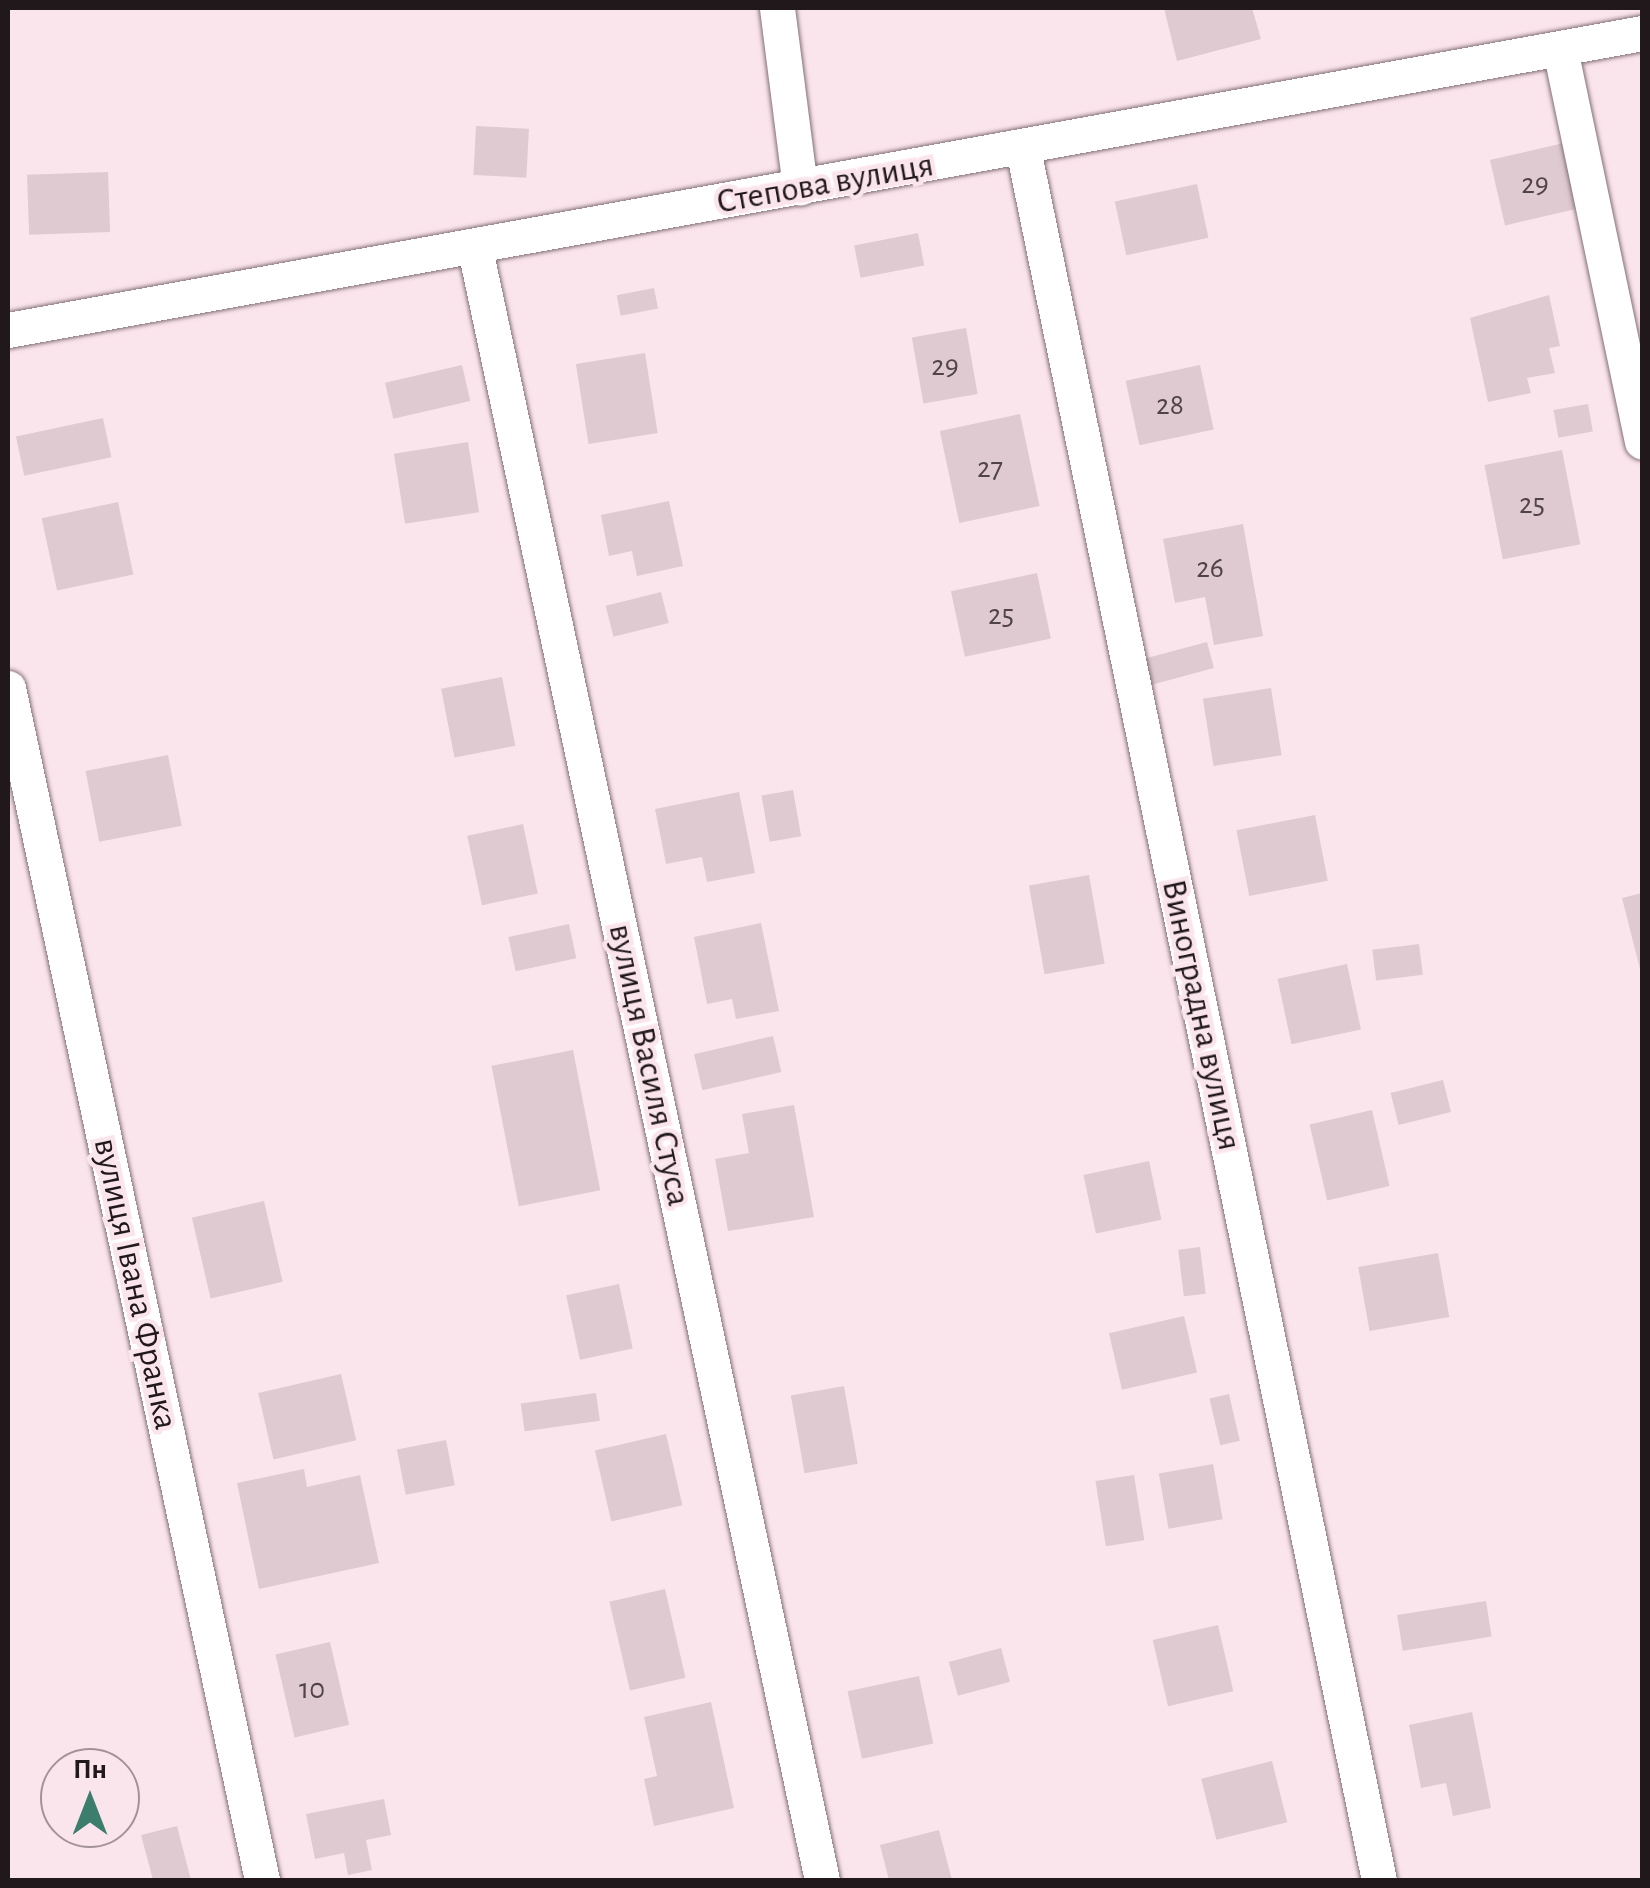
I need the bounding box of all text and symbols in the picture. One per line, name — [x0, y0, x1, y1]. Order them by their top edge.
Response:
street label: Степова вулиця — [713, 144, 937, 224]
house number: 29 — [1521, 166, 1549, 202]
house number: 29 — [931, 348, 959, 384]
house number: 28 — [1156, 387, 1184, 423]
house number: 27 — [977, 450, 1003, 486]
house number: 25 — [1519, 486, 1545, 522]
house number: 26 — [1196, 550, 1224, 586]
house number: 25 — [988, 597, 1014, 633]
street label: Виноградна вулиця — [1152, 876, 1250, 1154]
street label: вулиця Василя Стуса — [599, 920, 699, 1210]
street label: вулиця Івана Франка — [84, 1134, 186, 1434]
house number: 10 — [299, 1671, 325, 1707]
north arrow — [40, 1748, 140, 1848]
text: Пн — [73, 1756, 107, 1784]

